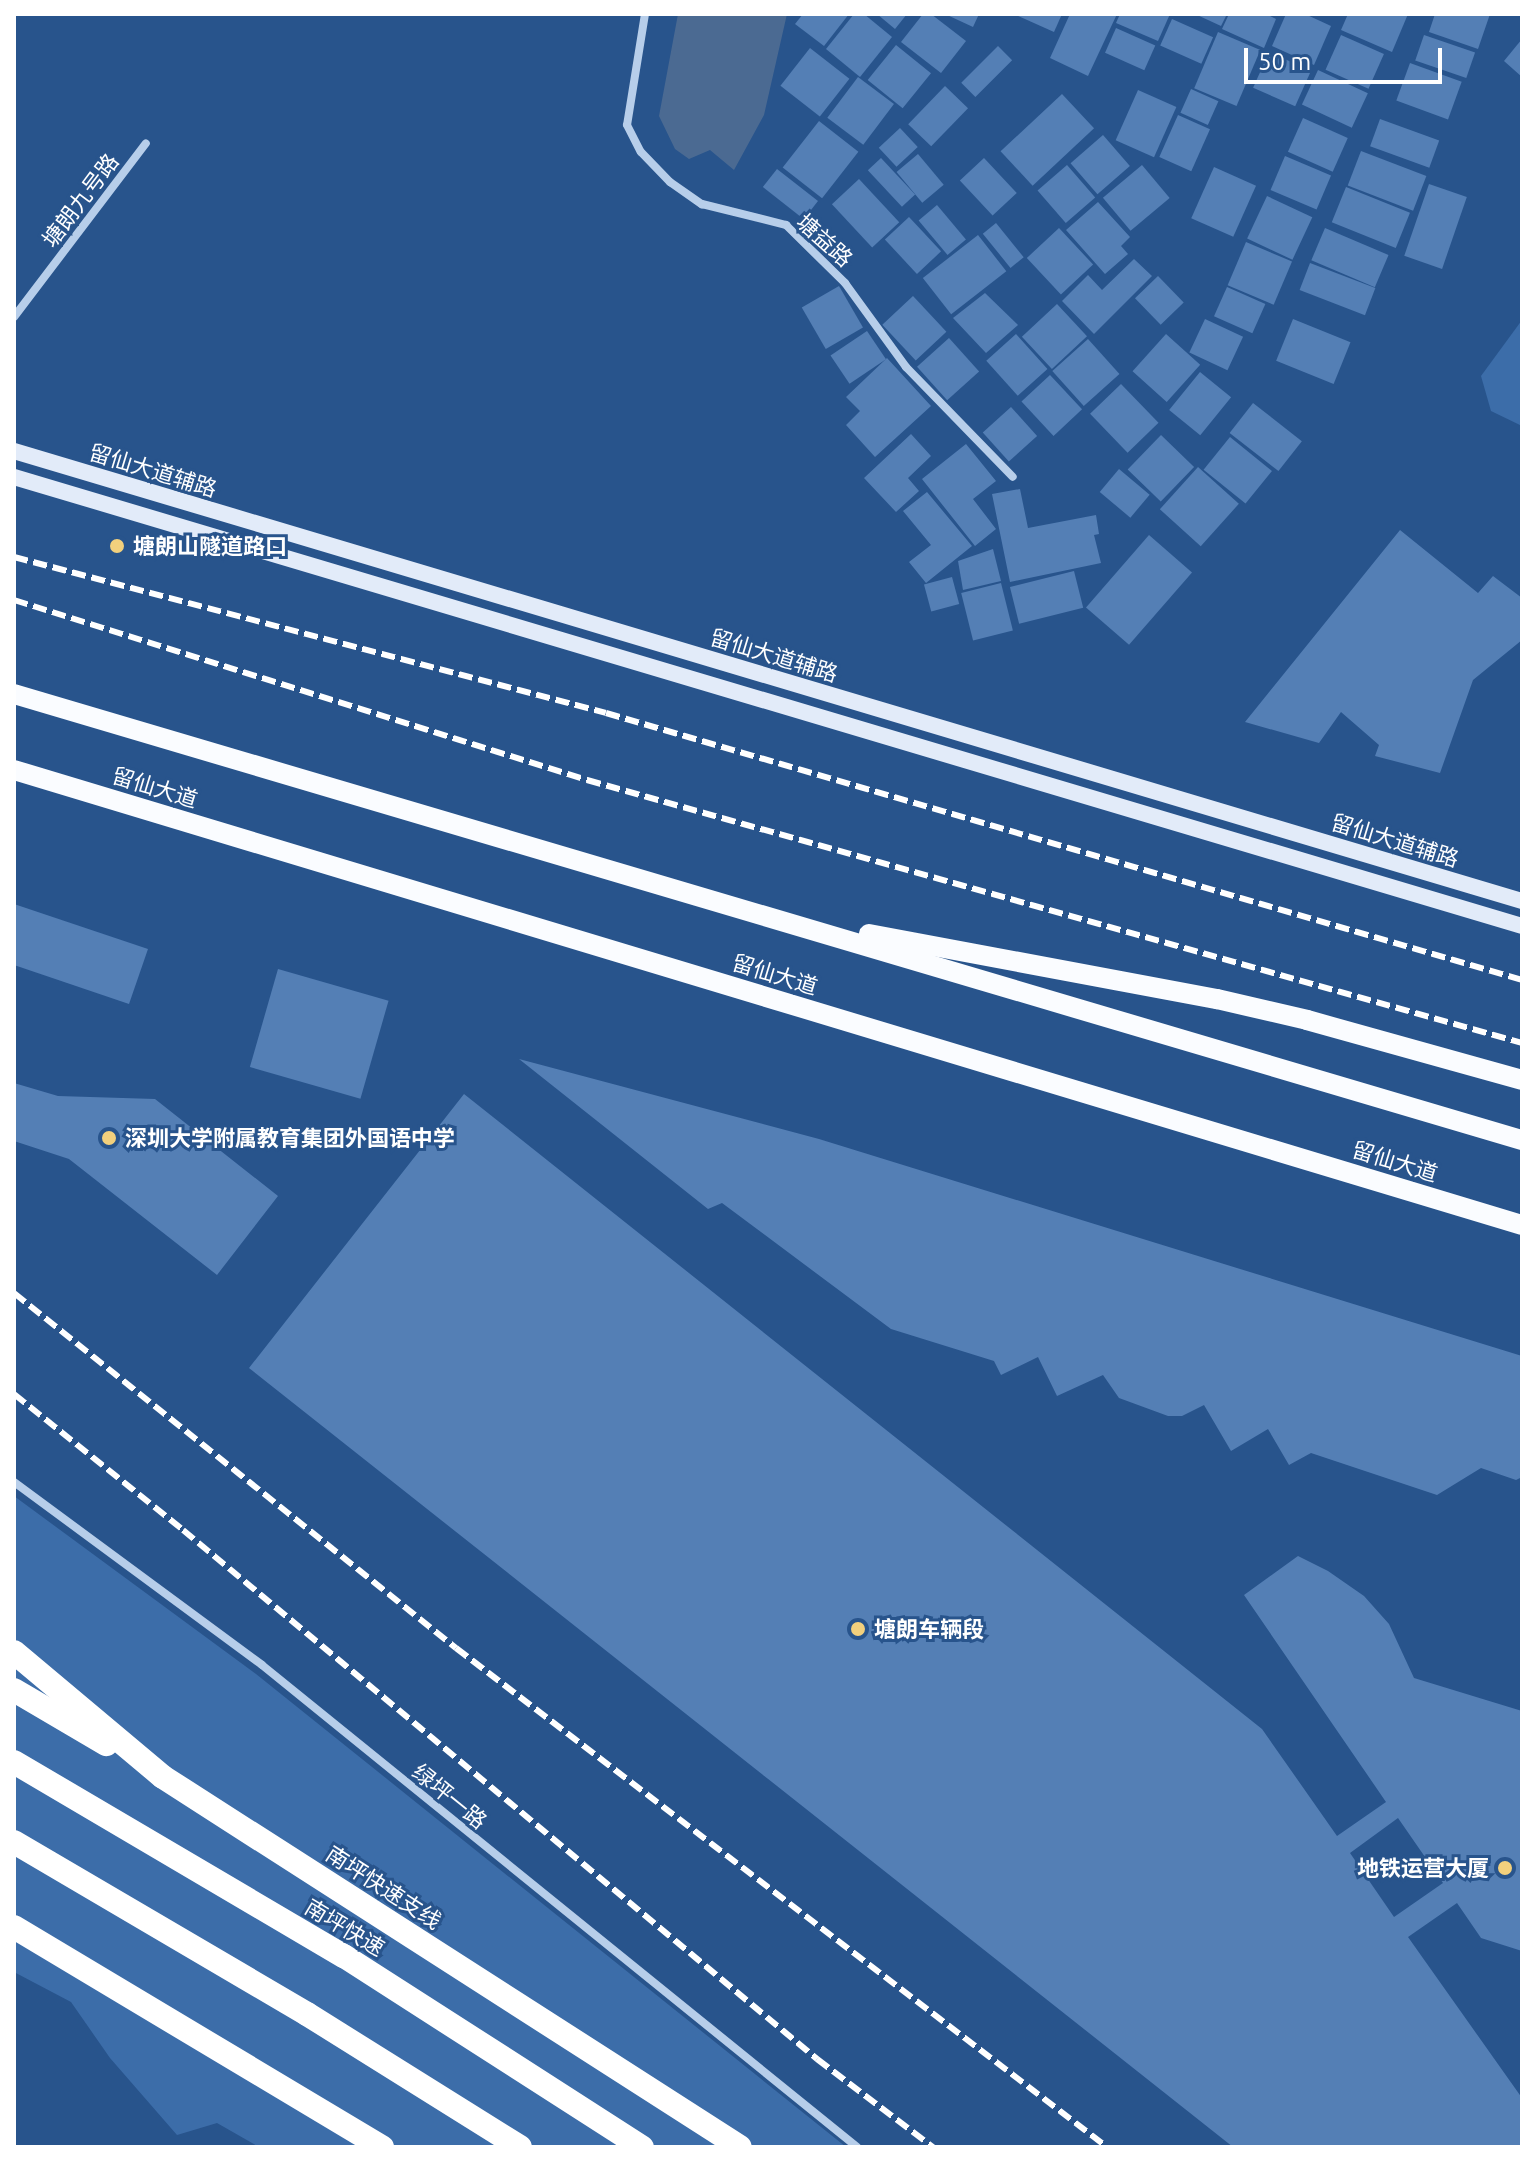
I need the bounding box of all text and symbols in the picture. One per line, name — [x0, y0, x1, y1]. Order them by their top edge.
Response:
scale bar — [1248, 32, 1446, 82]
text: 50 m — [1258, 48, 1311, 75]
street label: 塘朗九号路 — [36, 148, 124, 252]
street label: 塘益路 — [792, 208, 858, 272]
street label: 留仙大道辅路 — [86, 438, 220, 502]
place label: 塘朗山隧道路口 — [133, 533, 287, 559]
marker: 塘朗山隧道路口 — [108, 537, 126, 555]
street label: 留仙大道辅路 — [707, 623, 841, 687]
street label: 留仙大道 — [109, 762, 201, 812]
street label: 留仙大道辅路 — [1328, 808, 1462, 872]
street label: 留仙大道 — [729, 949, 821, 999]
place label: 深圳大学附属教育集团外国语中学 — [125, 1125, 455, 1151]
marker: 深圳大学附属教育集团外国语中学 — [100, 1129, 118, 1147]
street label: 留仙大道 — [1349, 1136, 1441, 1186]
place label: 塘朗车辆段 — [874, 1616, 984, 1642]
marker: 塘朗车辆段 — [849, 1620, 867, 1638]
street label: 绿坪一路 — [407, 1758, 493, 1834]
street label: 南坪快速支线 — [321, 1840, 447, 1934]
place label: 地铁运营大厦 — [1357, 1855, 1489, 1881]
marker: 地铁运营大厦 — [1496, 1859, 1514, 1877]
street label: 南坪快速 — [300, 1893, 390, 1961]

